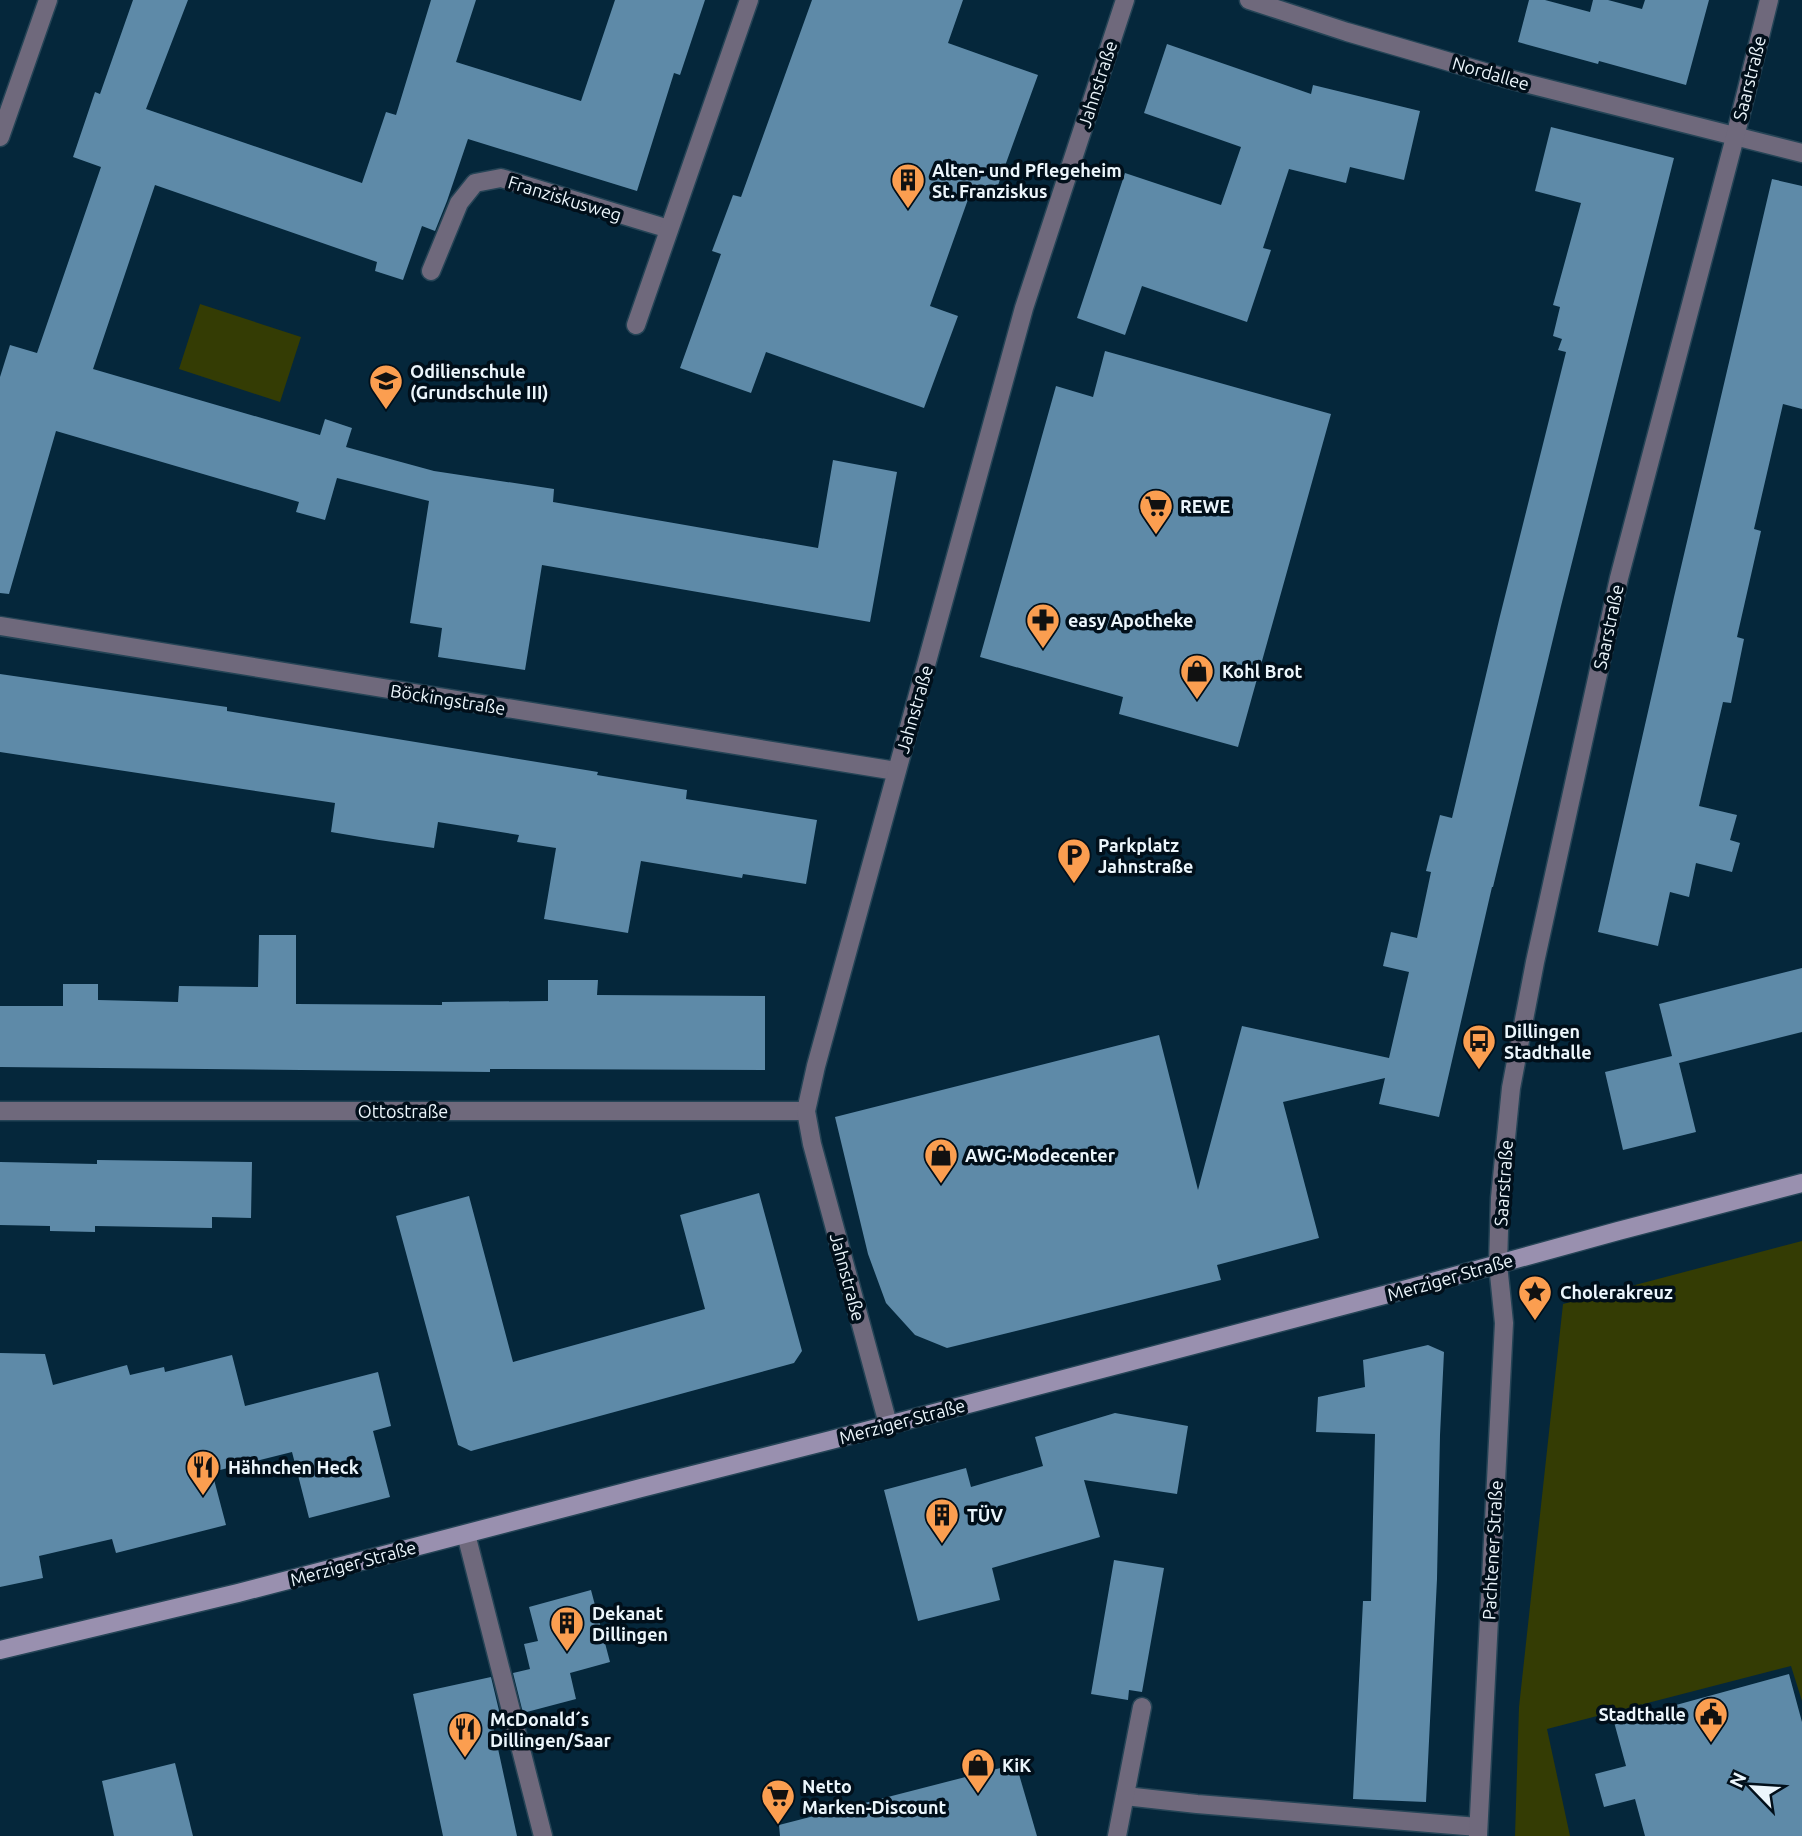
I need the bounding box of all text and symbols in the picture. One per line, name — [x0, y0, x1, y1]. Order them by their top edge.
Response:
street label: Saarstraße — [1729, 34, 1769, 122]
street label: Jahnstraße — [1074, 38, 1120, 130]
street label: Nordallee — [1450, 52, 1532, 94]
place label: Alten- und Pflegeheim St. Franziskus — [932, 160, 1122, 201]
building icon: Alten- und Pflegeheim St. Franziskus — [889, 161, 927, 210]
street label: Franziskusweg — [506, 171, 624, 225]
place label: Odilienschule (Grundschule III) — [410, 361, 549, 403]
school or university icon: Odilienschule (Grundschule III) — [367, 362, 405, 411]
supermarket icon: REWE — [1137, 487, 1175, 536]
place label: REWE — [1180, 496, 1230, 516]
street label: Saarstraße — [1589, 583, 1627, 671]
pharmacy icon: easy Apotheke — [1024, 601, 1062, 650]
place label: easy Apotheke — [1068, 610, 1193, 630]
shop icon: Kohl Brot — [1178, 652, 1216, 701]
place label: Kohl Brot — [1222, 661, 1302, 681]
street label: Jahnstraße — [892, 663, 936, 755]
street label: Böckingstraße — [389, 680, 507, 718]
place label: Parkplatz Jahnstraße — [1098, 835, 1193, 876]
parking icon: Parkplatz Jahnstraße — [1055, 836, 1093, 885]
place label: Dillingen Stadthalle — [1504, 1021, 1592, 1062]
bus stop icon: Dillingen Stadthalle — [1460, 1022, 1498, 1071]
street label: Ottostraße — [358, 1101, 448, 1121]
shop icon: AWG-Modecenter — [922, 1136, 960, 1185]
street label: Saarstraße — [1490, 1139, 1516, 1227]
place label: AWG-Modecenter — [965, 1145, 1116, 1165]
street label: Jahnstraße — [827, 1231, 869, 1323]
street label: Merziger Straße — [1385, 1250, 1515, 1304]
place icon: Cholerakreuz — [1516, 1273, 1554, 1322]
place label: Cholerakreuz — [1560, 1282, 1673, 1302]
street label: Merziger Straße — [837, 1395, 967, 1447]
restaurant icon: Hähnchen Heck — [184, 1448, 222, 1497]
place label: Hähnchen Heck — [228, 1457, 359, 1477]
street label: Pachtener Straße — [1478, 1480, 1506, 1620]
building icon: TÜV — [923, 1496, 961, 1545]
place label: TÜV — [967, 1505, 1003, 1525]
street label: Merziger Straße — [288, 1537, 418, 1589]
place label: Dekanat Dillingen — [592, 1603, 668, 1644]
building icon: Dekanat Dillingen — [548, 1604, 586, 1653]
public building icon: Stadthalle — [1692, 1695, 1730, 1744]
place label: Stadthalle — [1598, 1704, 1686, 1724]
place label: McDonald´s Dillingen/Saar — [490, 1709, 612, 1750]
restaurant icon: McDonald´s Dillingen/Saar — [446, 1710, 484, 1759]
shop icon: KiK — [959, 1746, 997, 1795]
north arrow — [1718, 1752, 1788, 1822]
place label: KiK — [1002, 1755, 1031, 1775]
text: N — [1725, 1769, 1751, 1791]
place label: Netto Marken-Discount — [802, 1776, 947, 1817]
supermarket icon: Netto Marken-Discount — [759, 1777, 797, 1826]

